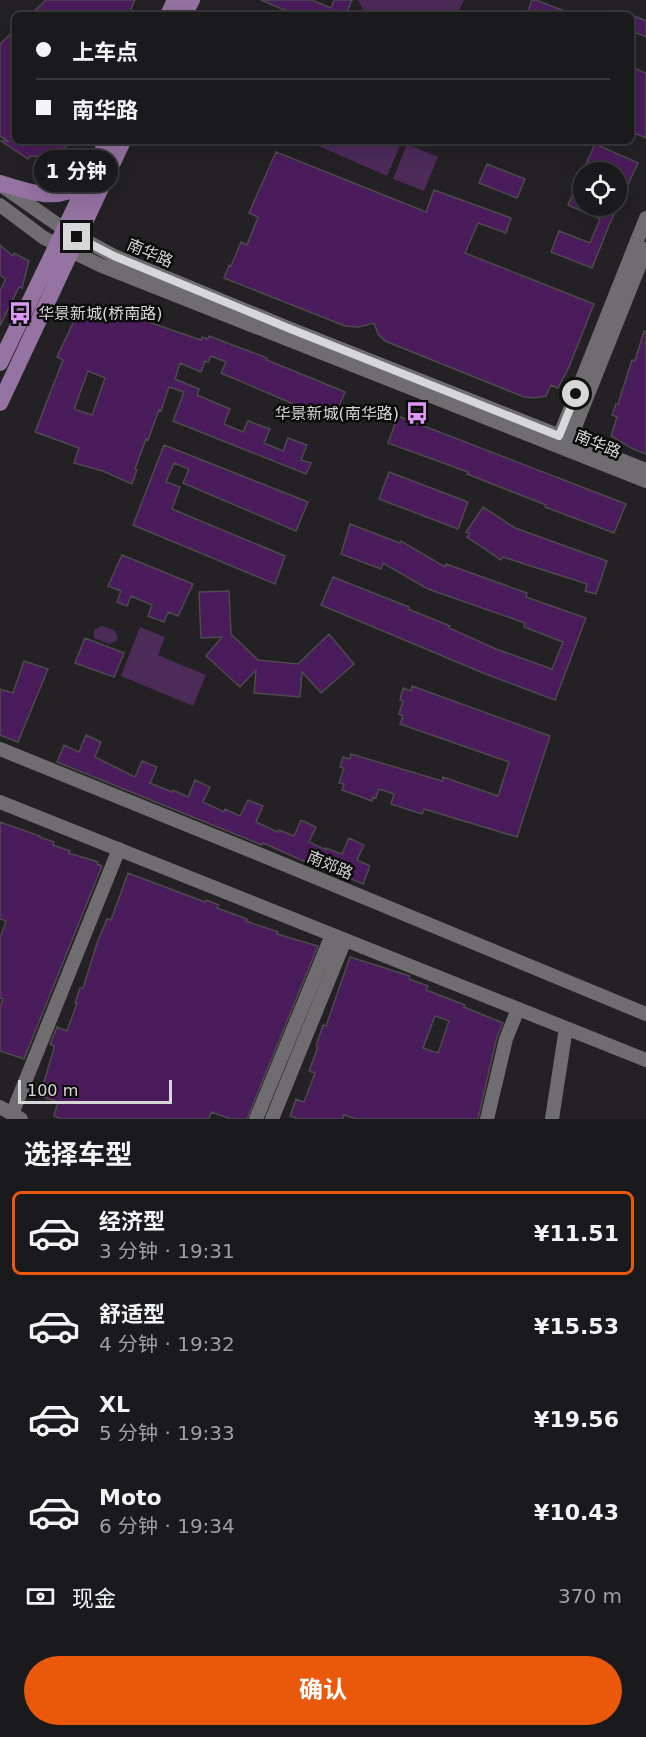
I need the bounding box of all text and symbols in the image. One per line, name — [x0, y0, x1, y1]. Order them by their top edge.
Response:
text: 上车点 — [72, 40, 138, 65]
text: 南华路 — [72, 98, 138, 123]
callout: 1 分钟 — [35, 150, 119, 192]
text: 1 分钟 — [46, 159, 106, 183]
map controls — [573, 162, 627, 216]
button: locate — [573, 162, 627, 216]
route end — [63, 223, 90, 250]
street label: 南华路 — [124, 235, 176, 271]
bus stop icon: 华景新城(桥南路) — [7, 300, 33, 326]
place label: 华景新城(桥南路) — [38, 304, 163, 323]
route start — [562, 380, 589, 407]
bus stop icon: 华景新城(南华路) — [404, 400, 430, 426]
place label: 华景新城(南华路) — [275, 404, 399, 423]
street label: 南华路 — [572, 426, 624, 462]
street label: 南郊路 — [304, 847, 356, 883]
scale bar — [18, 1077, 172, 1104]
text: 100 m — [27, 1081, 78, 1100]
text: 选择车型 — [24, 1139, 132, 1170]
icon: car — [27, 1206, 81, 1260]
text: 经济型 — [99, 1209, 165, 1234]
text: ¥11.51 — [534, 1221, 619, 1246]
text: 3 分钟 · 19:31 — [99, 1239, 235, 1263]
icon: car — [27, 1299, 81, 1353]
text: 舒适型 — [99, 1302, 165, 1327]
text: ¥15.53 — [534, 1314, 619, 1339]
text: 4 分钟 · 19:32 — [99, 1332, 235, 1356]
icon: car — [27, 1392, 81, 1446]
text: XL — [99, 1392, 130, 1417]
text: ¥19.56 — [534, 1407, 619, 1432]
text: 5 分钟 · 19:33 — [99, 1421, 235, 1445]
icon: car — [27, 1485, 81, 1539]
text: Moto — [99, 1485, 162, 1510]
text: ¥10.43 — [534, 1500, 619, 1525]
text: 6 分钟 · 19:34 — [99, 1514, 235, 1538]
icon: cash — [24, 1580, 57, 1613]
text: 370 m — [558, 1584, 622, 1608]
text: 现金 — [72, 1586, 116, 1611]
button: 确认 — [24, 1656, 622, 1725]

